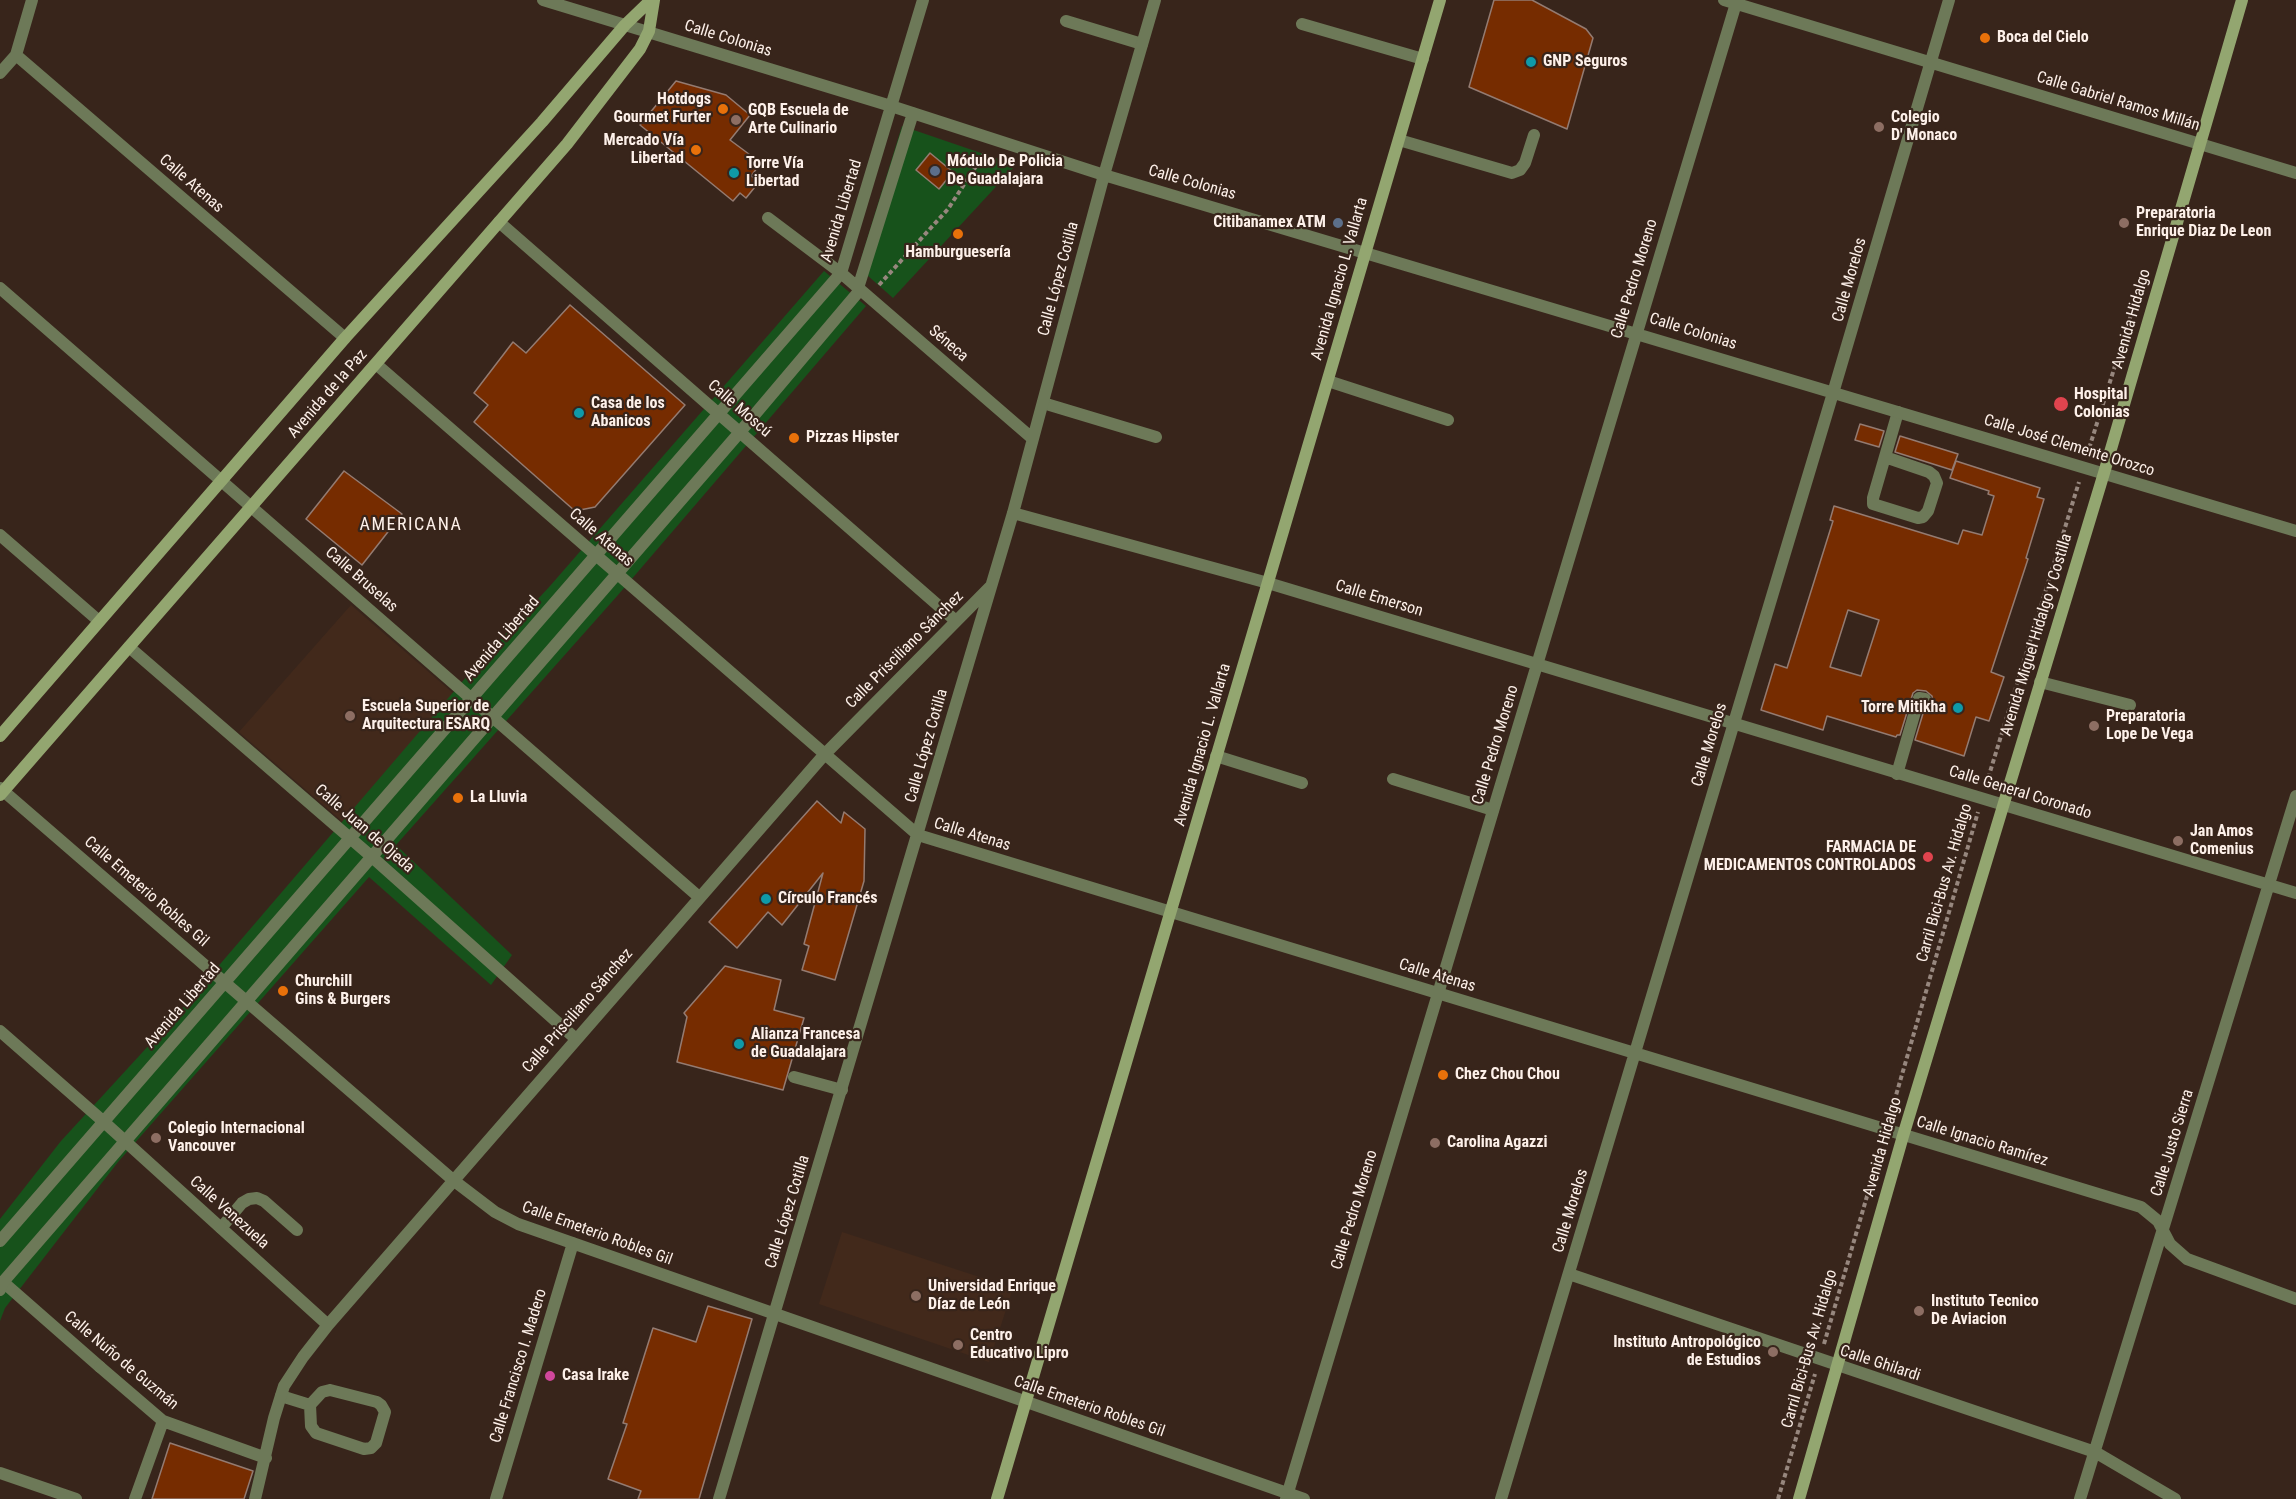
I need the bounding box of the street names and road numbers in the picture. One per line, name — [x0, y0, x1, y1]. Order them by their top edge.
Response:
street label: Calle Colonias — [682, 17, 774, 61]
street label: Calle Gabriel Ramos Millán — [2034, 68, 2202, 136]
street label: Calle Atenas — [155, 151, 227, 217]
street label: Avenida Libertad — [817, 157, 867, 265]
street label: Calle Colonias — [1146, 161, 1238, 205]
street label: Avenida Ignacio L. Vallarta — [1308, 195, 1372, 363]
street label: Calle Pedro Moreno — [1608, 217, 1662, 341]
street label: Calle López Cotilla — [1035, 220, 1083, 338]
street label: Calle Morelos — [1829, 236, 1871, 324]
street label: Avenida Hidalgo — [2109, 267, 2155, 371]
street label: Calle Colonias — [1647, 310, 1739, 354]
street label: Séneca — [924, 322, 972, 366]
street label: Avenida de la Paz — [284, 346, 372, 442]
street label: Calle Moscú — [703, 376, 775, 442]
street label: Calle José Clemente Orozco — [1981, 411, 2157, 481]
street label: Calle Atenas — [565, 505, 637, 571]
street label: Avenida Miguel Hidalgo y Costilla — [1997, 531, 2077, 739]
street label: Calle Bruselas — [321, 543, 401, 617]
street label: Calle Emerson — [1333, 577, 1425, 621]
street label: Calle Prisciliano Sánchez — [842, 587, 968, 713]
street label: Avenida Libertad — [460, 593, 544, 685]
street label: Avenida Ignacio L. Vallarta — [1171, 661, 1235, 829]
street label: Calle Pedro Moreno — [1469, 683, 1523, 807]
street label: Calle López Cotilla — [902, 687, 952, 805]
street label: Calle Morelos — [1688, 701, 1732, 789]
street label: Calle General Coronado — [1946, 762, 2094, 824]
street label: Calle Juan de Ojeda — [310, 781, 418, 877]
street label: Carril Bici-Bus Av. Hidalgo — [1913, 802, 1977, 964]
street label: Calle Atenas — [931, 814, 1013, 856]
street label: Calle Emeterio Robles Gil — [80, 833, 212, 951]
street label: Calle Prisciliano Sánchez — [519, 945, 637, 1077]
street label: Calle Atenas — [1396, 955, 1478, 997]
street label: Avenida Libertad — [141, 960, 225, 1052]
street label: Calle Justo Sierra — [2148, 1087, 2198, 1199]
street label: Avenida Hidalgo — [1860, 1095, 1906, 1199]
street label: Calle Ignacio Ramírez — [1914, 1113, 2050, 1171]
street label: Calle Pedro Moreno — [1328, 1148, 1382, 1272]
street label: Calle López Cotilla — [762, 1153, 814, 1271]
street label: Calle Morelos — [1549, 1167, 1593, 1255]
street label: Calle Venezuela — [185, 1172, 273, 1254]
street label: Calle Emeterio Robles Gil — [519, 1198, 675, 1270]
street label: Carril Bici-Bus Av. Hidalgo — [1778, 1268, 1842, 1430]
street label: Calle Francisco I. Madero — [486, 1287, 552, 1445]
street label: Calle Nuño de Guzmán — [60, 1308, 182, 1414]
street label: Calle Ghilardi — [1837, 1342, 1923, 1386]
street label: Calle Emeterio Robles Gil — [1011, 1372, 1167, 1442]

